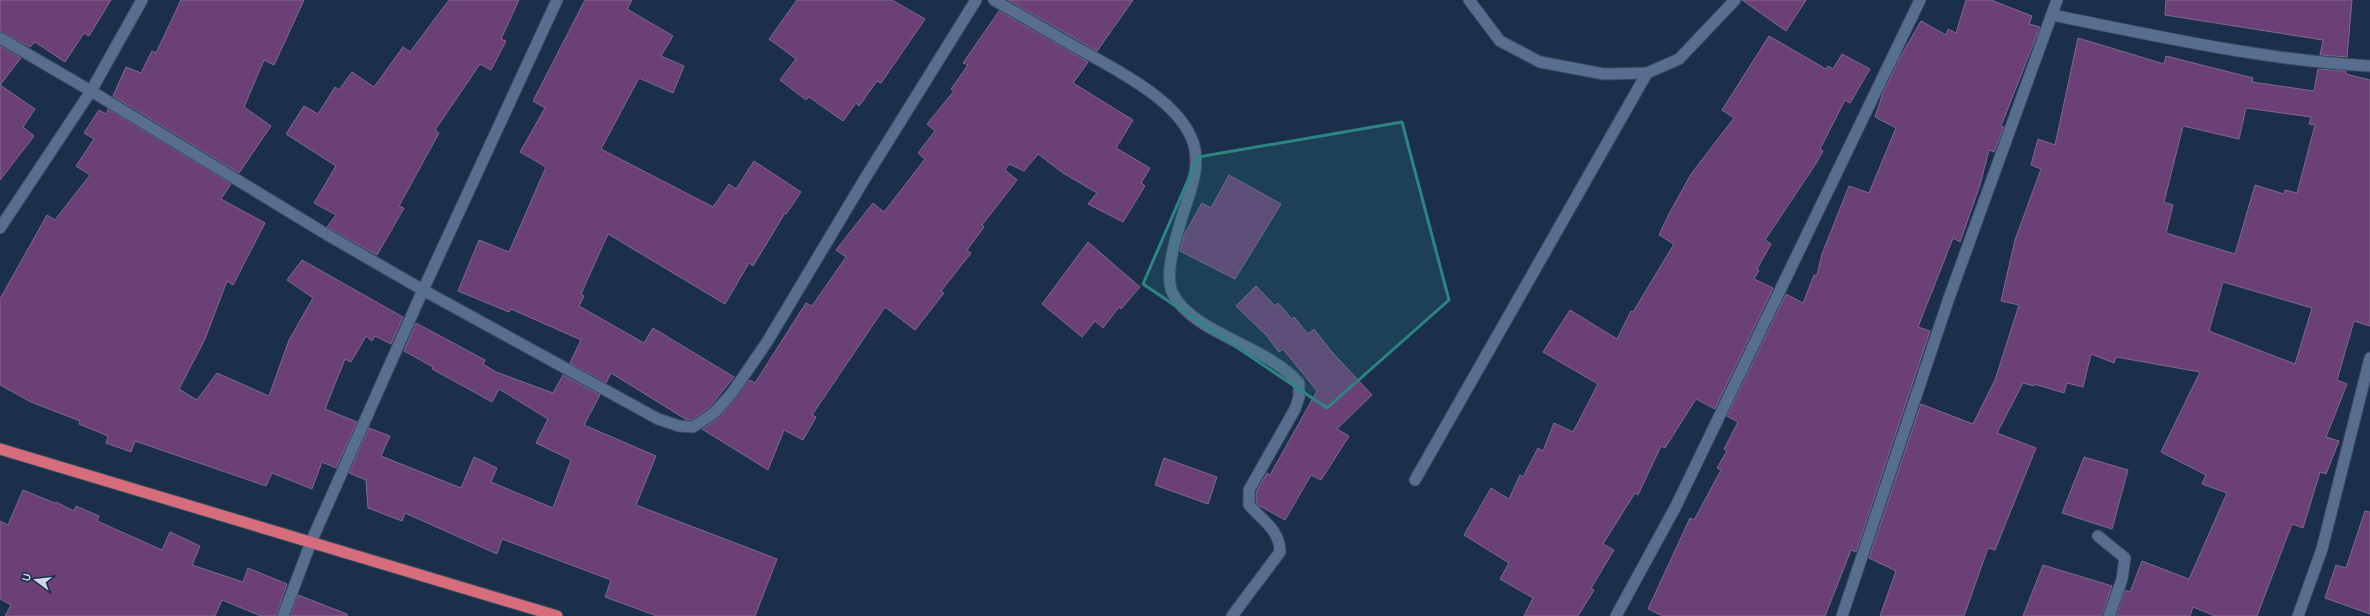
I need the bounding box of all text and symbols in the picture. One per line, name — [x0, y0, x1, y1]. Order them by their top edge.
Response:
north arrow — [16, 560, 56, 600]
text: U — [19, 572, 34, 583]

